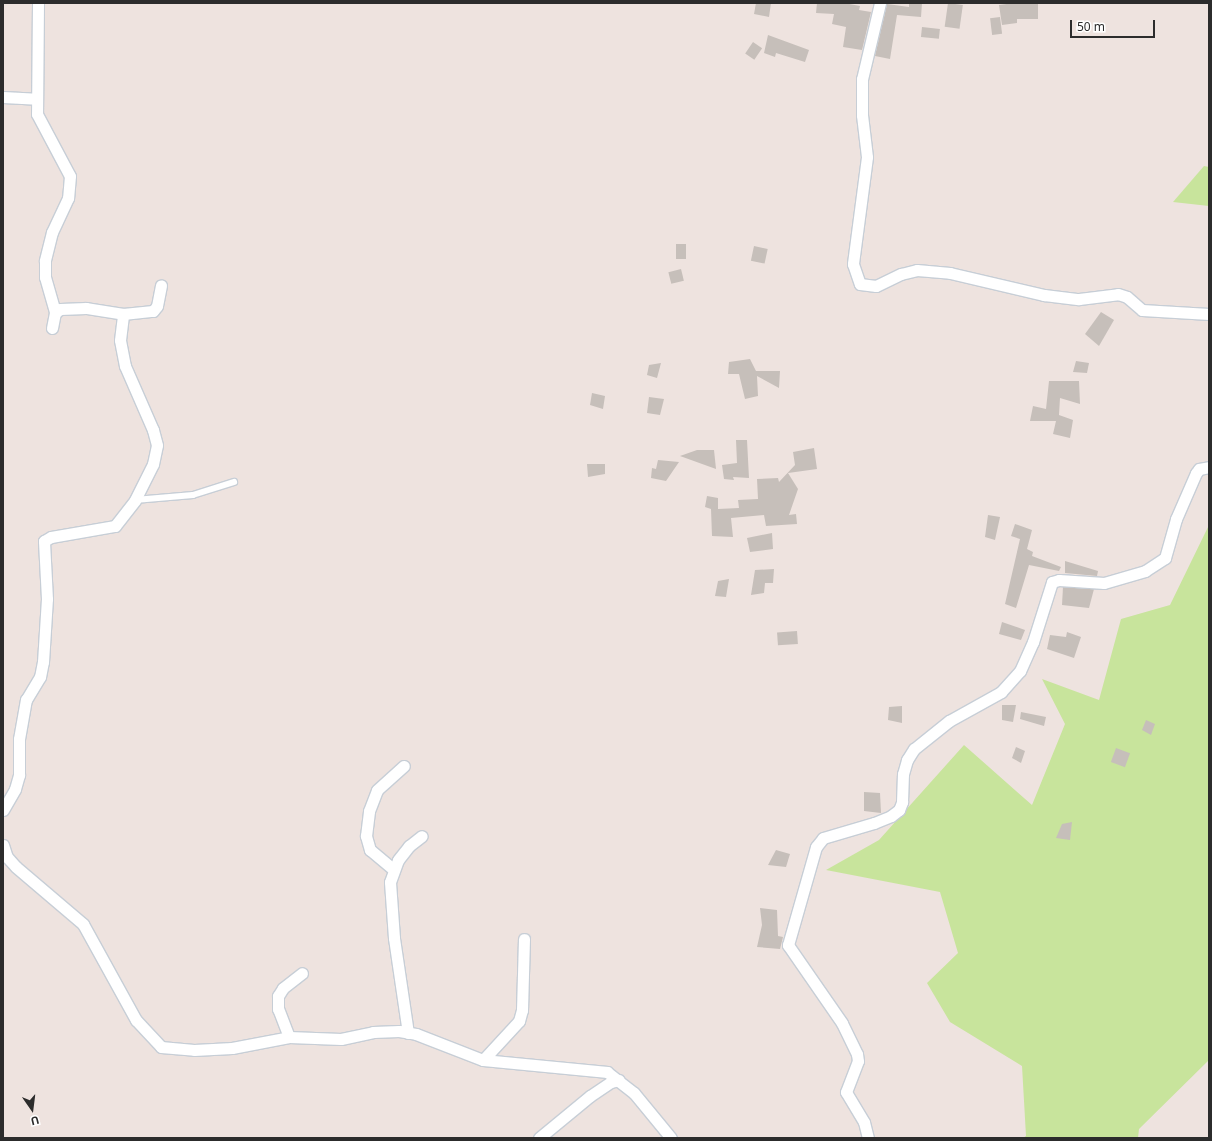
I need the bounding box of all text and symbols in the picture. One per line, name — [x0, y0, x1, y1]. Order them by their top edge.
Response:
scale bar — [1072, 12, 1157, 38]
text: 50 m — [1077, 18, 1105, 35]
north arrow — [12, 1089, 52, 1129]
text: U — [29, 1113, 41, 1129]

